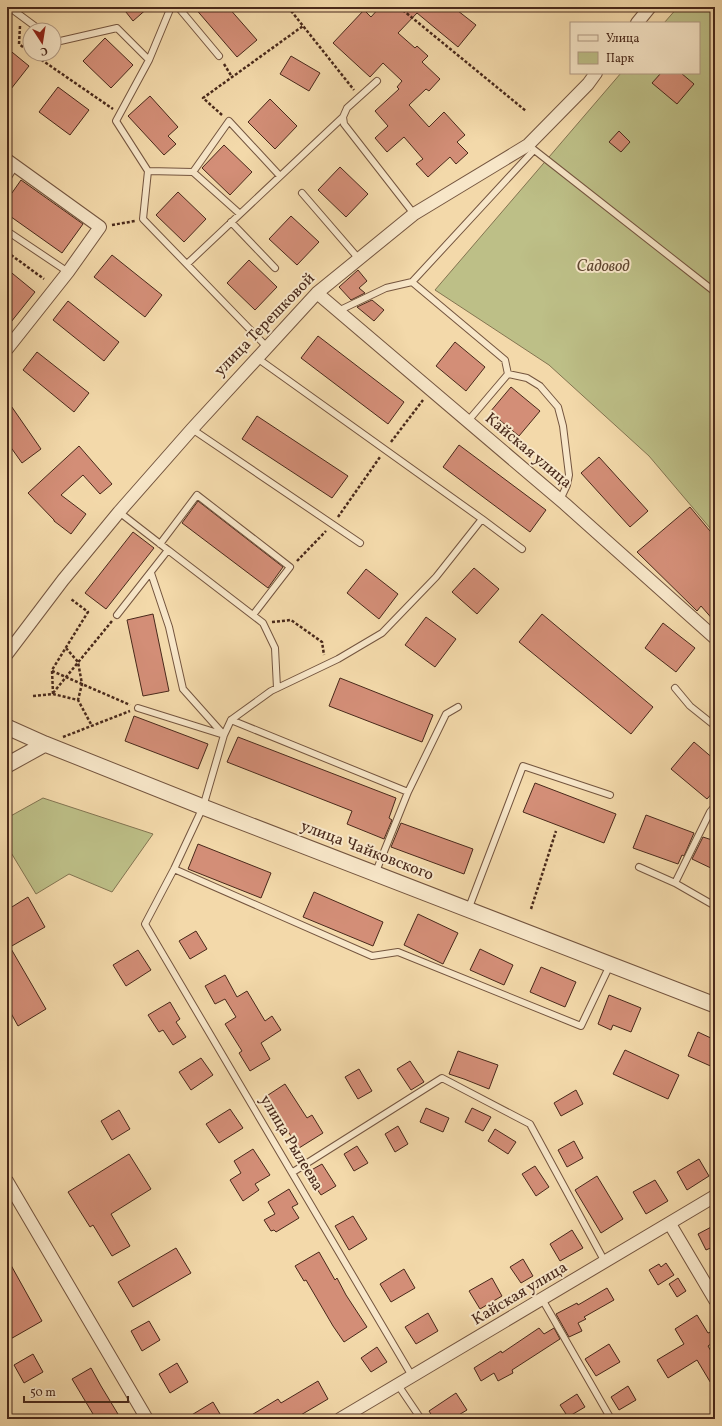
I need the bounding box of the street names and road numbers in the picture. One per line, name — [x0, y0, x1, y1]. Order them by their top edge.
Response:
street label: улица Терешковой — [210, 268, 320, 382]
street label: Кайская улица — [480, 408, 576, 494]
street label: улица Чайковского — [297, 815, 437, 887]
street label: улица Рылеева — [254, 1091, 328, 1195]
street label: Кайская улица — [468, 1257, 572, 1331]

